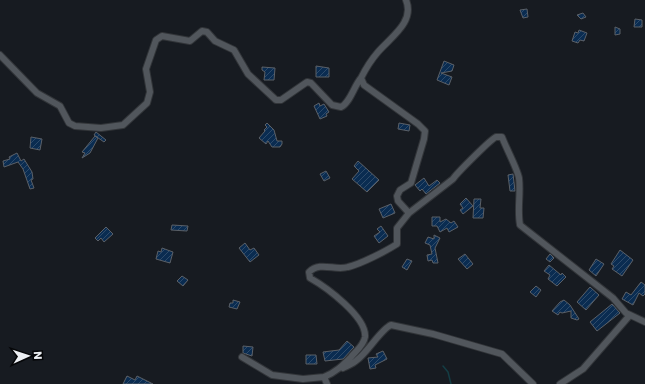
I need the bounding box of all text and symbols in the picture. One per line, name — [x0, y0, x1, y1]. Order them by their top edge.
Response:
north arrow — [8, 336, 48, 376]
text: N — [30, 351, 46, 360]

